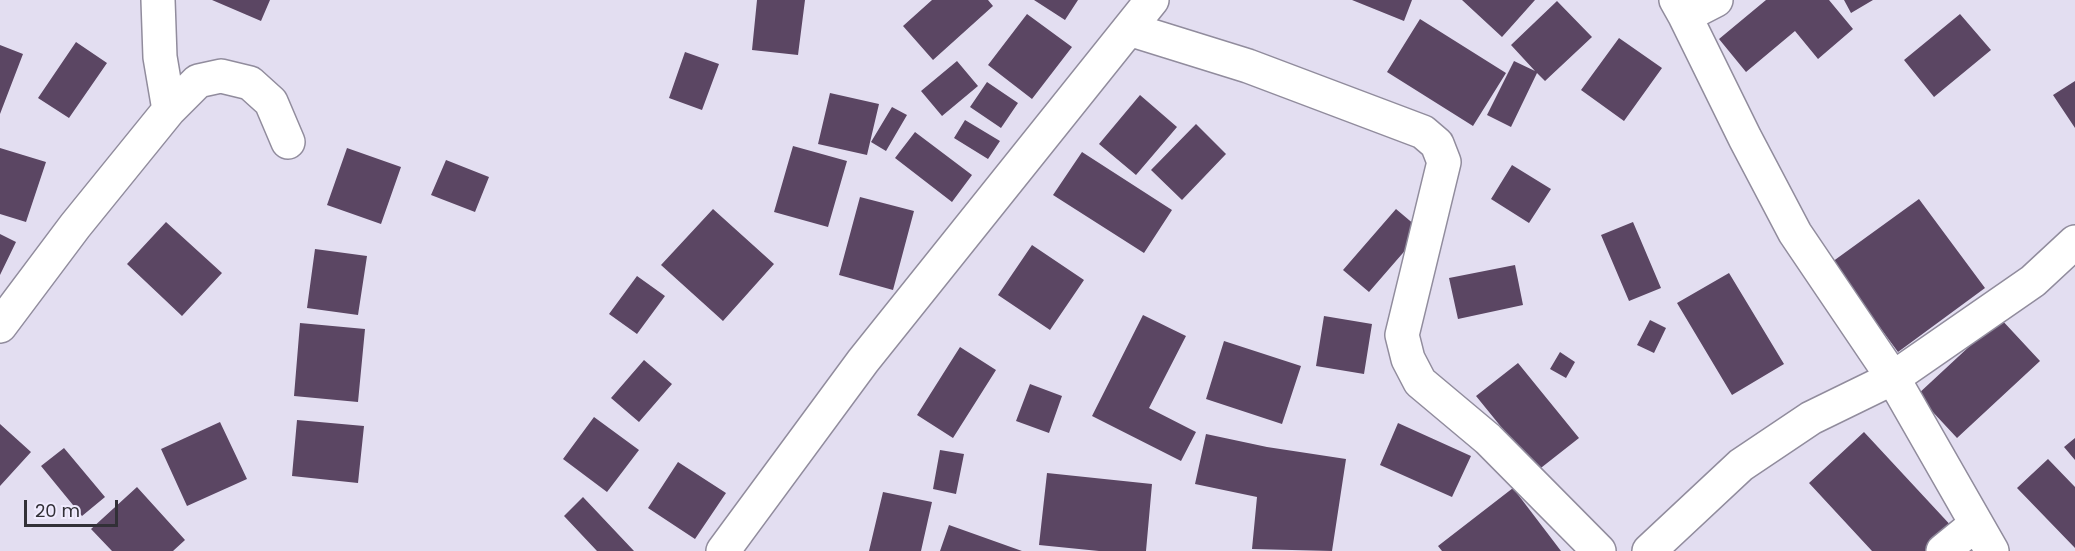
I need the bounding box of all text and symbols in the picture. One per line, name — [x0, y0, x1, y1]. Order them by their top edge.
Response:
scale bar — [27, 488, 122, 526]
text: 20 m — [35, 498, 80, 523]

